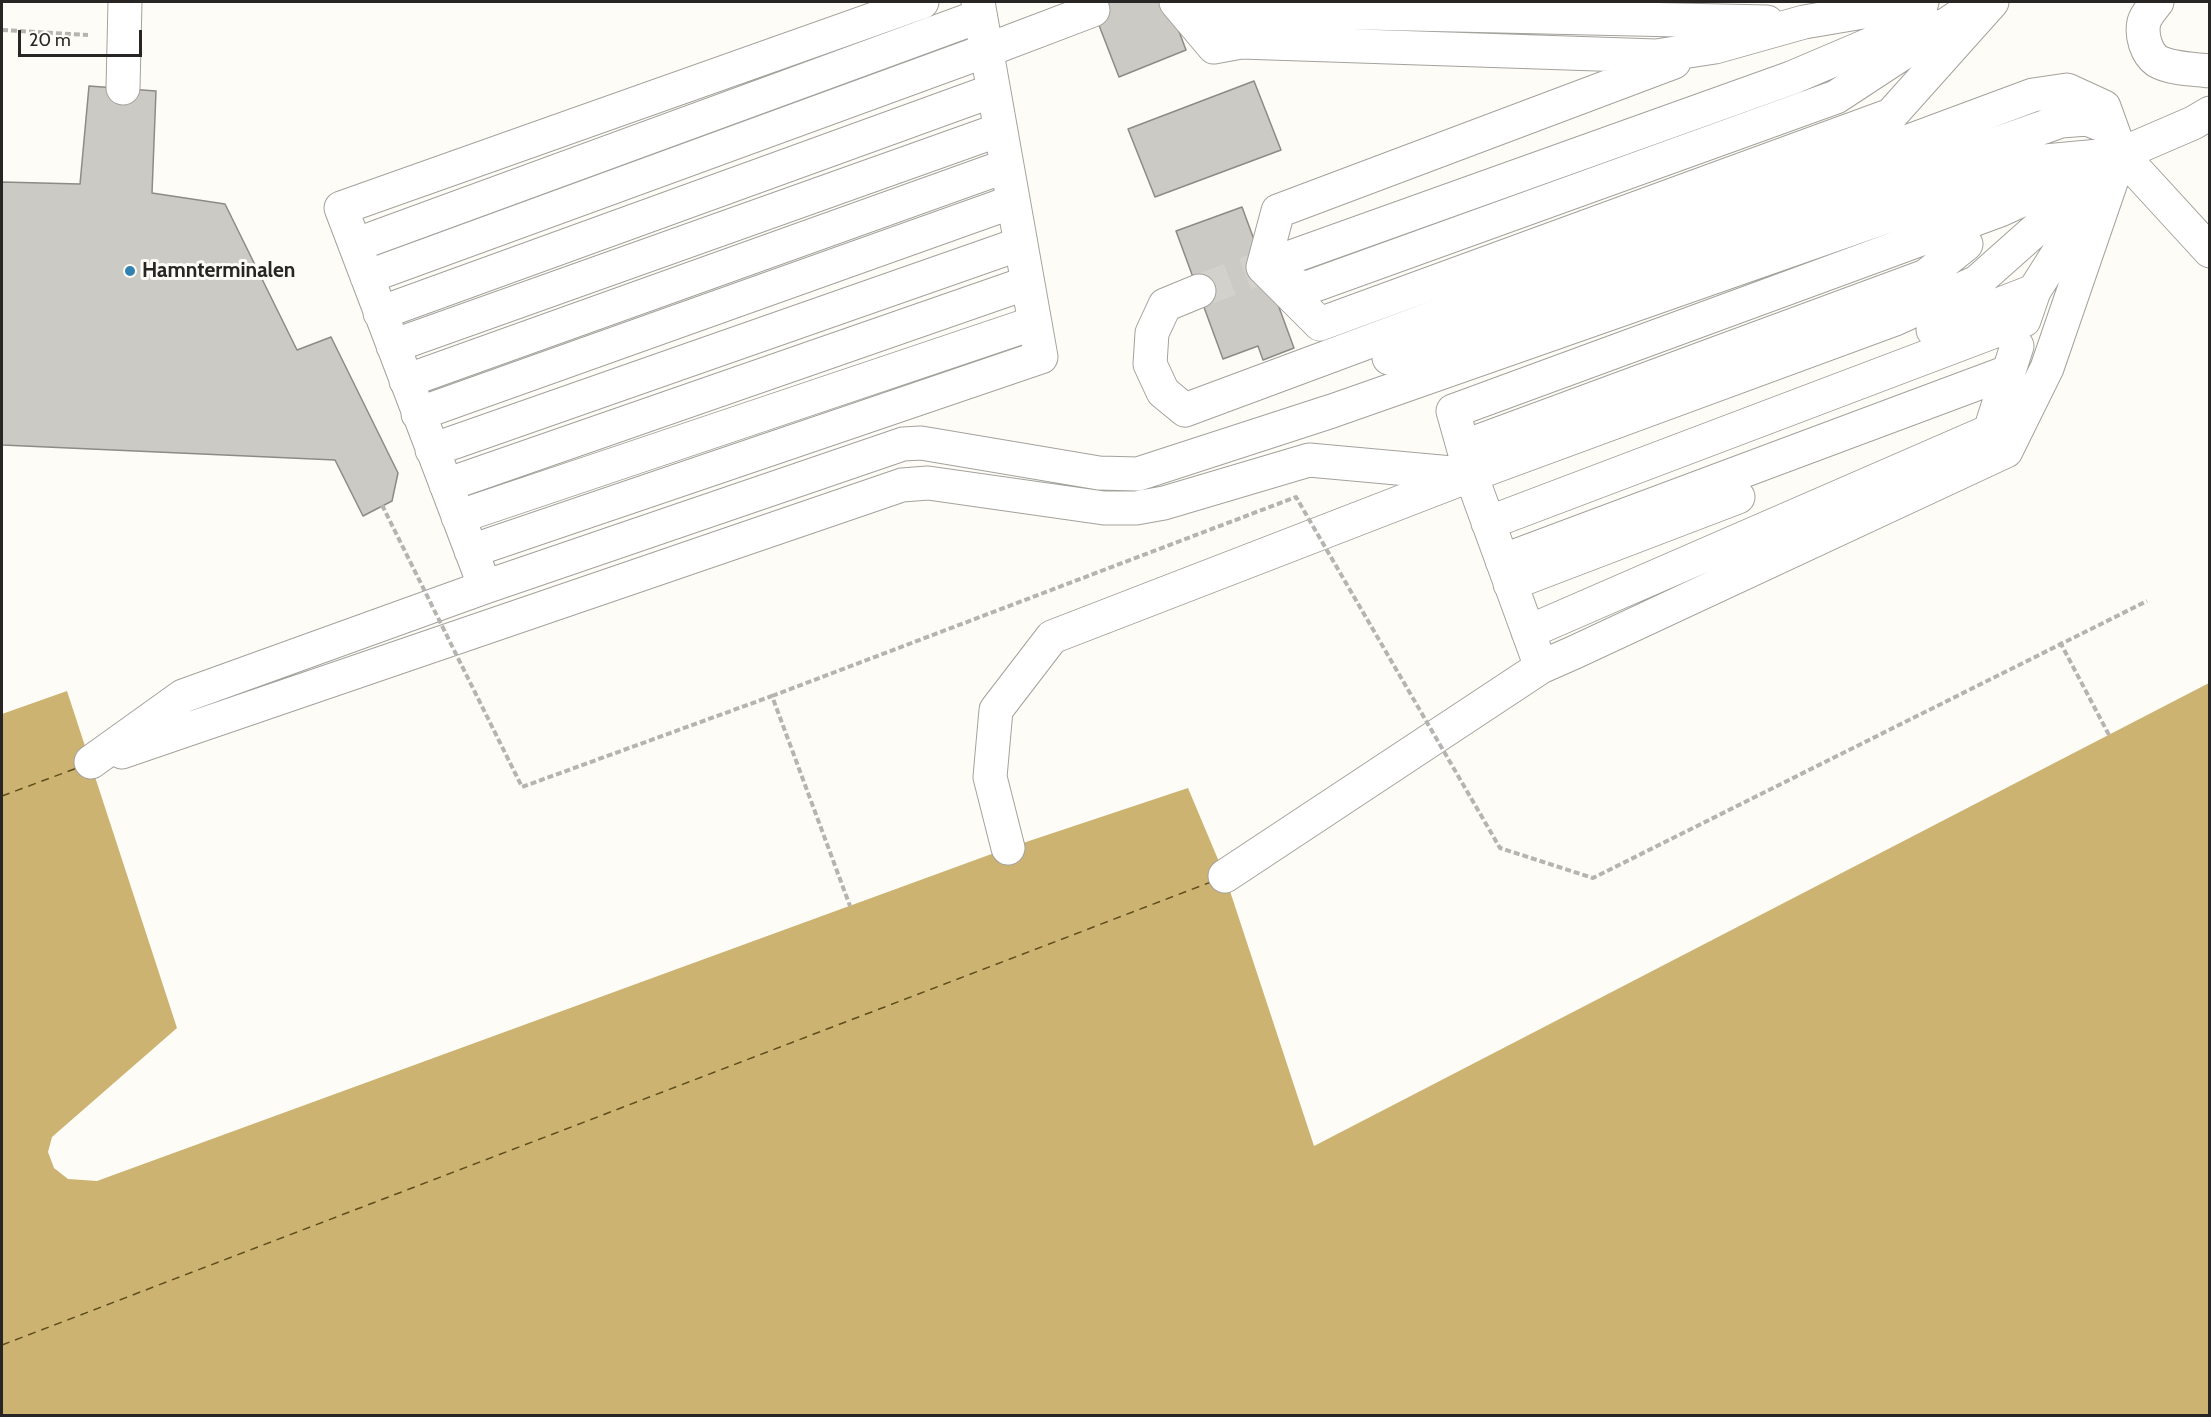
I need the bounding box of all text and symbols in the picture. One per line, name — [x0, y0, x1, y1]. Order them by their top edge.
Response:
scale bar — [21, 18, 146, 56]
text: 20 m — [29, 29, 71, 51]
place label: Hamnterminalen — [142, 258, 295, 284]
marker: Hamnterminalen — [123, 264, 137, 278]

